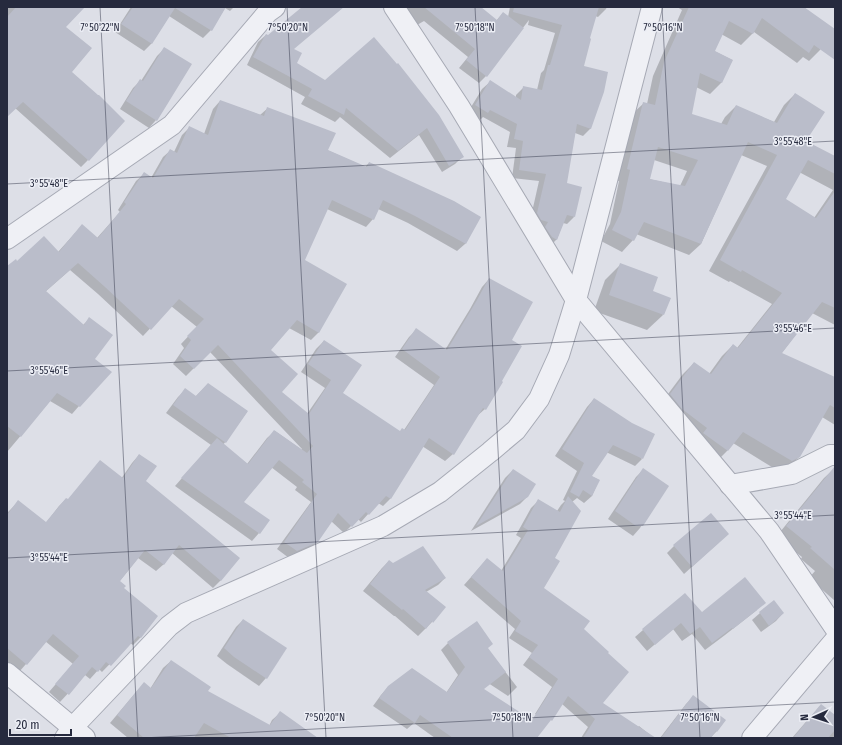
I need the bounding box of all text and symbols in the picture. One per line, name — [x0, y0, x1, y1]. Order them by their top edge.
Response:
text: 7°50'22"N — [80, 22, 120, 34]
text: 7°50'20"N — [268, 22, 308, 34]
text: 7°50'18"N — [455, 22, 495, 34]
text: 7°50'16"N — [643, 22, 683, 34]
text: 3°55'48"E — [774, 136, 812, 148]
text: 3°55'48"E — [30, 178, 68, 190]
text: 3°55'46"E — [774, 323, 812, 335]
text: 3°55'46"E — [30, 365, 68, 377]
text: 3°55'44"E — [774, 510, 812, 522]
text: 3°55'44"E — [30, 552, 68, 564]
north arrow — [794, 697, 834, 737]
scale bar — [10, 711, 71, 737]
text: 7°50'20"N — [305, 712, 345, 724]
text: 7°50'18"N — [492, 712, 532, 724]
text: 7°50'16"N — [680, 712, 720, 724]
text: N — [798, 714, 811, 721]
text: 20 m — [16, 718, 40, 732]

